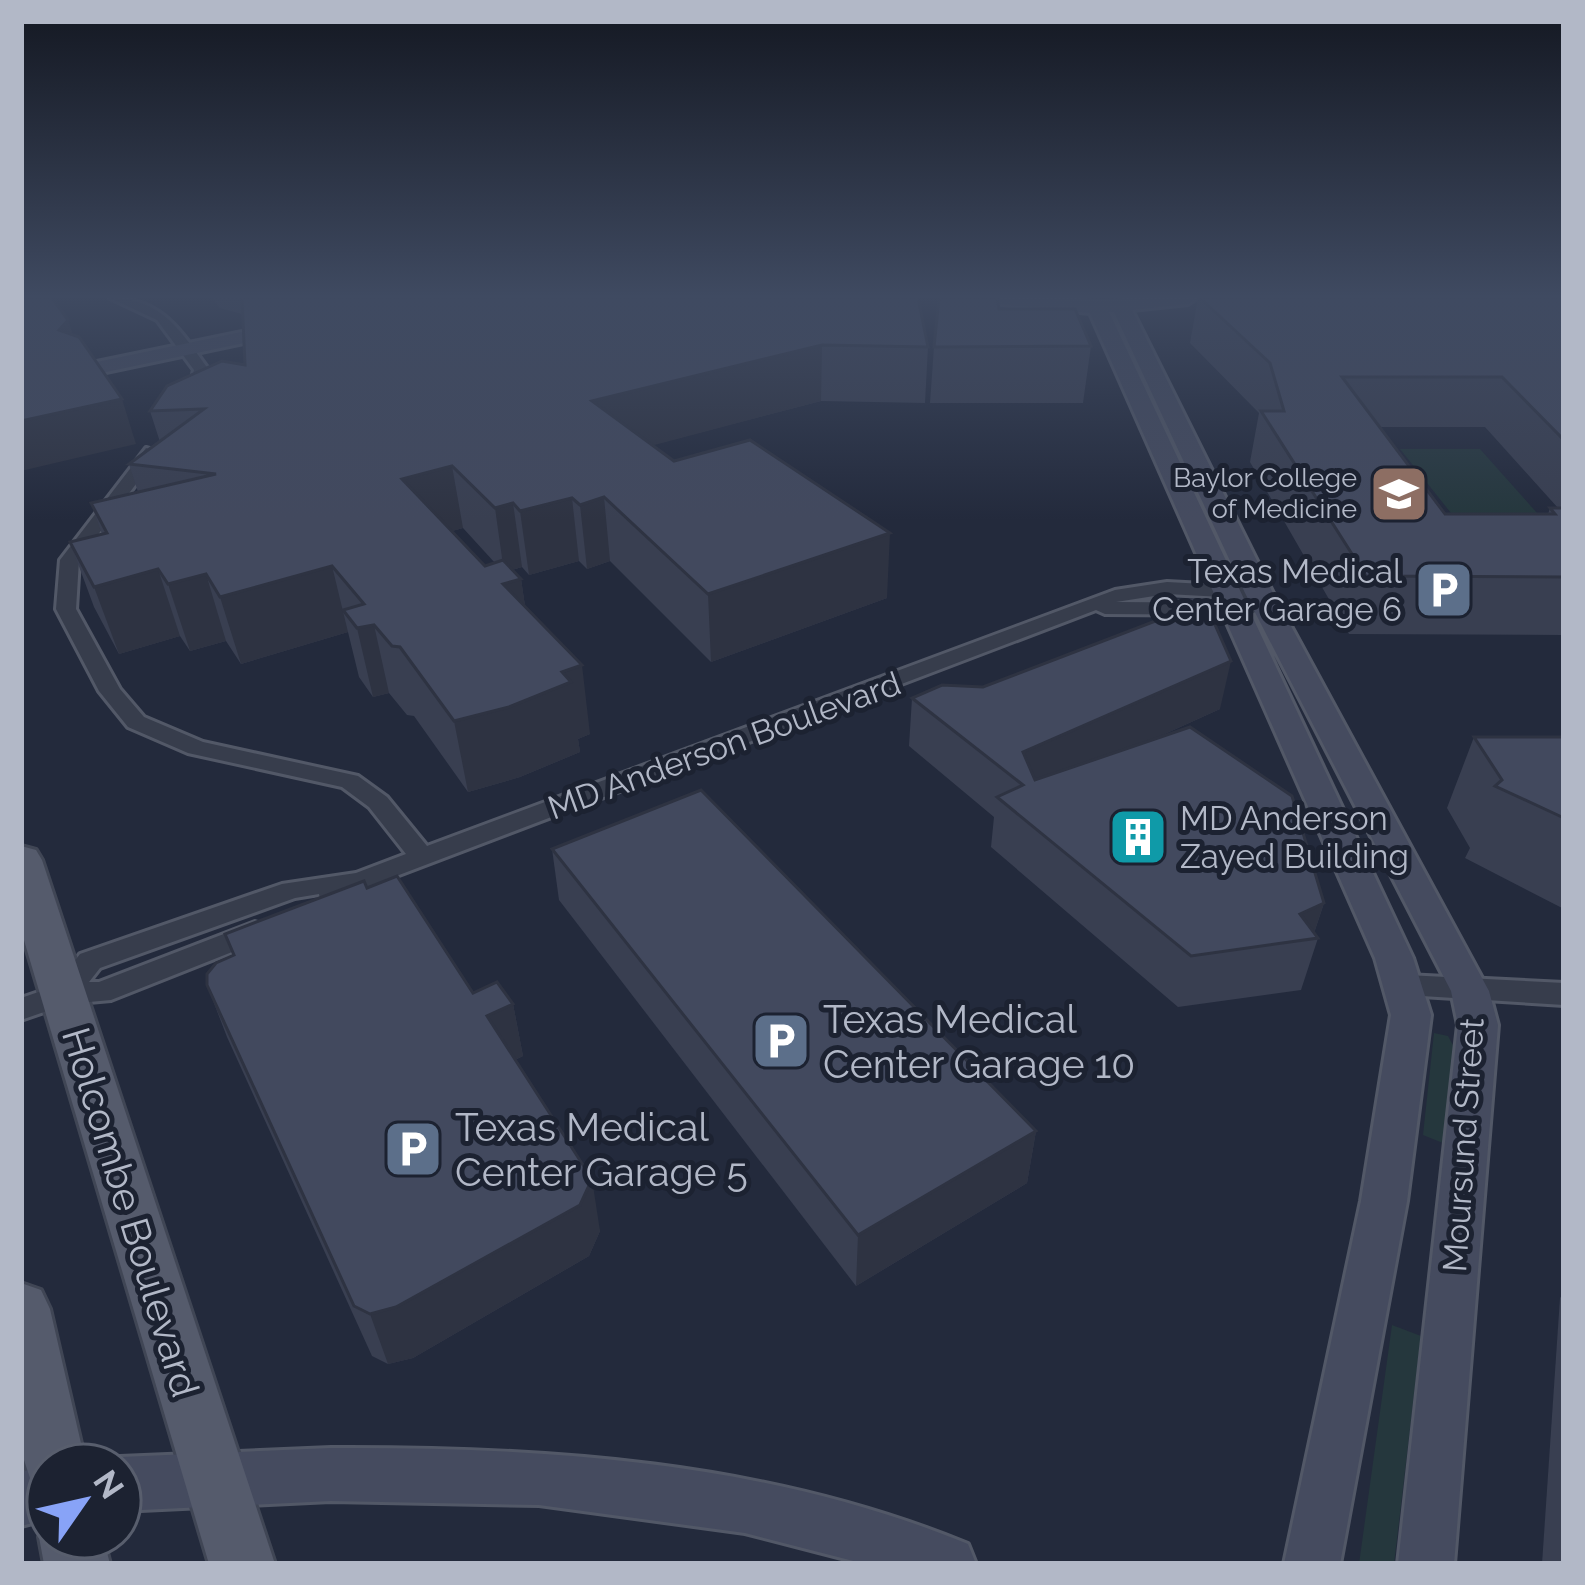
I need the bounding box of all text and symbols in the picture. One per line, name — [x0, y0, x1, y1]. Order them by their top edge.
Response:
place label: Baylor College of Medicine — [1173, 462, 1357, 524]
school or university icon: Baylor College of Medicine — [1368, 463, 1430, 525]
place label: Texas Medical Center Garage 6 — [1152, 552, 1403, 629]
parking icon: Texas Medical Center Garage 6 — [1413, 559, 1475, 621]
street label: MD Anderson Boulevard — [543, 664, 906, 827]
place label: MD Anderson Zayed Building — [1180, 799, 1409, 876]
building icon: MD Anderson Zayed Building — [1107, 806, 1169, 868]
place label: Texas Medical Center Garage 10 — [823, 996, 1135, 1087]
parking icon: Texas Medical Center Garage 10 — [750, 1010, 812, 1072]
street label: Moursund Street — [1435, 1017, 1492, 1273]
street label: Holcombe Boulevard — [53, 1022, 209, 1402]
place label: Texas Medical Center Garage 5 — [455, 1104, 748, 1195]
parking icon: Texas Medical Center Garage 5 — [382, 1118, 444, 1180]
north arrow — [24, 1441, 144, 1561]
text: N — [85, 1463, 132, 1506]

